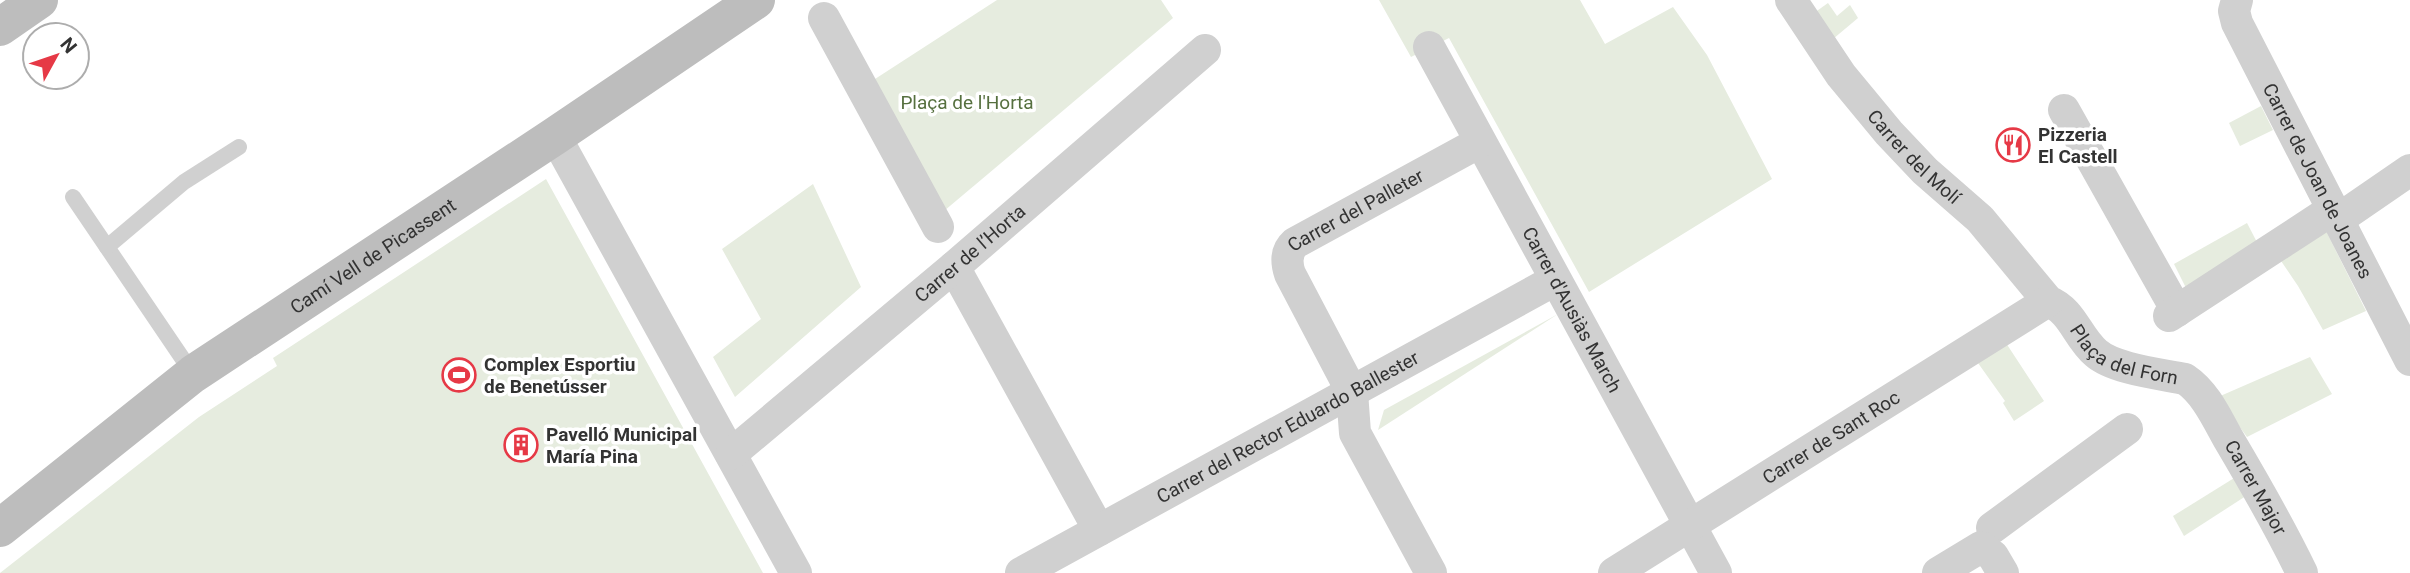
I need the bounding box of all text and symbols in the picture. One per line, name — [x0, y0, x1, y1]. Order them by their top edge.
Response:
north arrow — [21, 21, 91, 91]
text: N — [56, 33, 82, 58]
street label: Carrer de Joan de Joanes — [2258, 79, 2378, 282]
park label: Plaça de l'Horta — [900, 91, 1034, 114]
street label: Carrer del Molí — [1863, 105, 1967, 209]
place label: Pizzeria El Castell — [2038, 123, 2118, 168]
restaurant icon: Pizzeria El Castell — [1994, 126, 2032, 164]
street label: Carrer del Palleter — [1282, 163, 1428, 256]
street label: Camí Vell de Picassent — [286, 193, 460, 319]
street label: Carrer de l’Horta — [910, 199, 1030, 307]
street label: Carrer d'Ausiàs March — [1518, 223, 1627, 396]
street label: Plaça del Forn — [2065, 320, 2180, 389]
street label: Carrer del Rector Eduardo Ballester — [1152, 345, 1423, 508]
place label: Complex Esportiu de Benetússer — [484, 353, 635, 398]
sports icon: Complex Esportiu de Benetússer — [440, 356, 478, 394]
street label: Carrer de Sant Roc — [1758, 385, 1904, 489]
place label: Pavelló Municipal María Pina — [546, 423, 697, 468]
building icon: Pavelló Municipal María Pina — [502, 426, 540, 464]
street label: Carrer Major — [2220, 436, 2292, 539]

